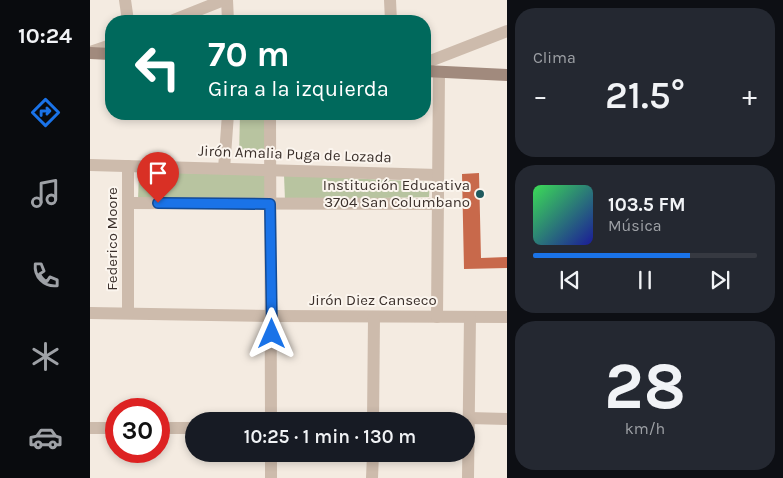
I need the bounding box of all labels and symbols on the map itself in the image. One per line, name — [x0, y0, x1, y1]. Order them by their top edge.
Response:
street label: Jirón Amalia Puga de Lozada — [198, 142, 392, 166]
pin — [137, 152, 179, 203]
place label: Institución Educativa 3704 San Columbano — [323, 176, 470, 211]
street label: Federico Moore — [103, 187, 121, 291]
marker: Institución Educativa 3704 San Columbano — [474, 188, 486, 200]
street label: Jirón Diez Canseco — [309, 291, 437, 309]
position arrow — [245, 307, 297, 359]
speed limit sign: 30 — [105, 398, 170, 463]

